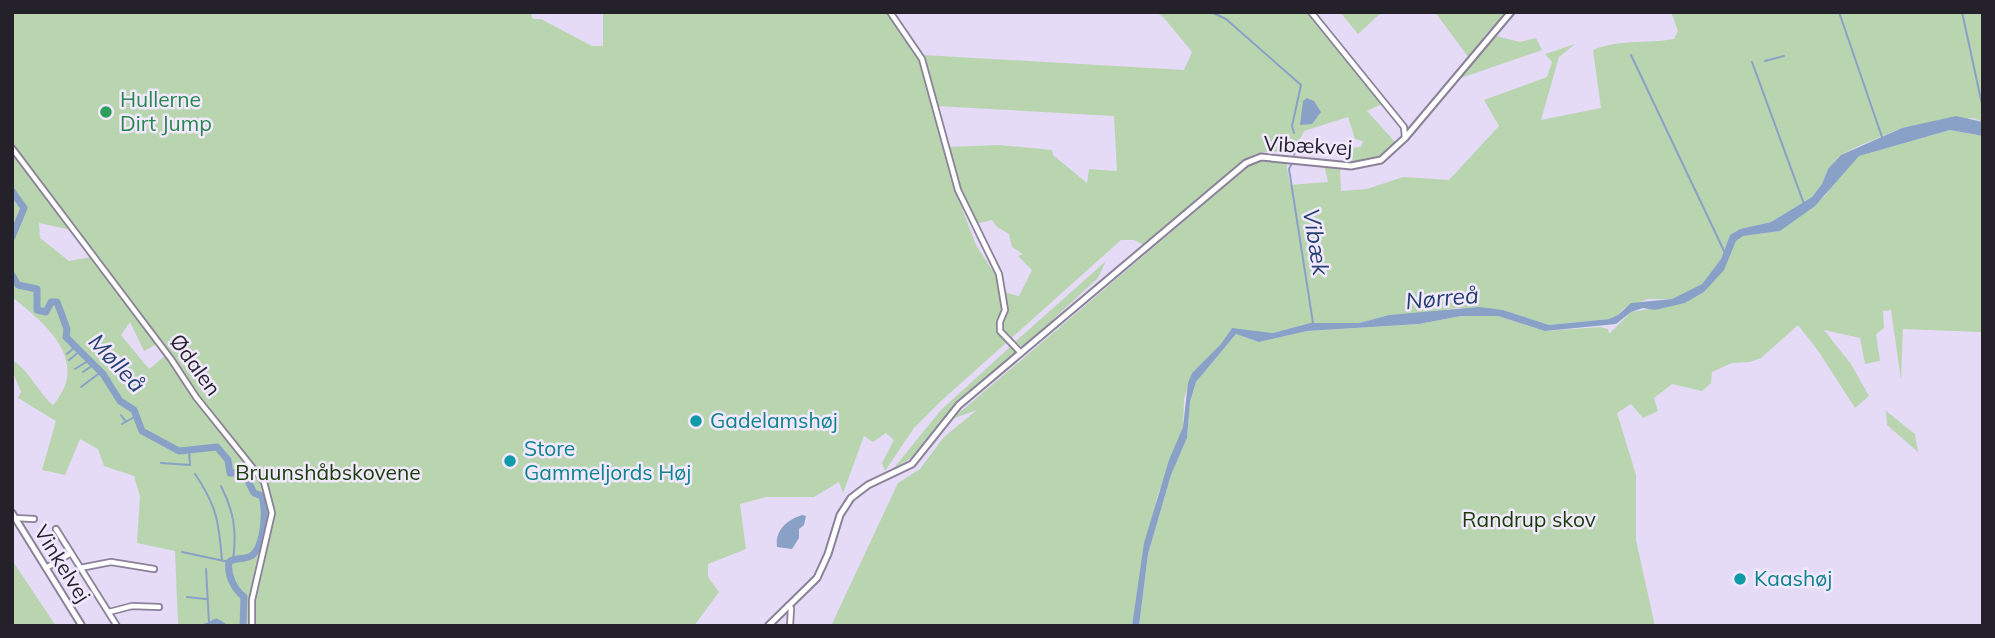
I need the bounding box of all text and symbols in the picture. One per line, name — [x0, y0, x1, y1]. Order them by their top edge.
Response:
place label: Hullerne Dirt Jump — [120, 86, 212, 136]
marker: Hullerne Dirt Jump — [98, 104, 114, 120]
street label: Vibækvej — [1263, 130, 1353, 160]
water label: Vibæk — [1297, 206, 1336, 279]
water label: Nørreå — [1404, 280, 1480, 315]
water label: Mølleå — [83, 327, 152, 398]
street label: Ødalen — [165, 328, 227, 400]
place label: Gadelamshøj — [710, 407, 838, 433]
marker: Gadelamshøj — [688, 413, 704, 429]
place label: Store Gammeljords Høj — [524, 435, 691, 485]
marker: Store Gammeljords Høj — [502, 453, 518, 469]
park label: Bruunshåbskovene — [235, 459, 421, 485]
park label: Randrup skov — [1462, 506, 1596, 532]
street label: Vinkelvej — [29, 520, 97, 607]
place label: Kaashøj — [1754, 565, 1832, 591]
marker: Kaashøj — [1732, 571, 1748, 587]

